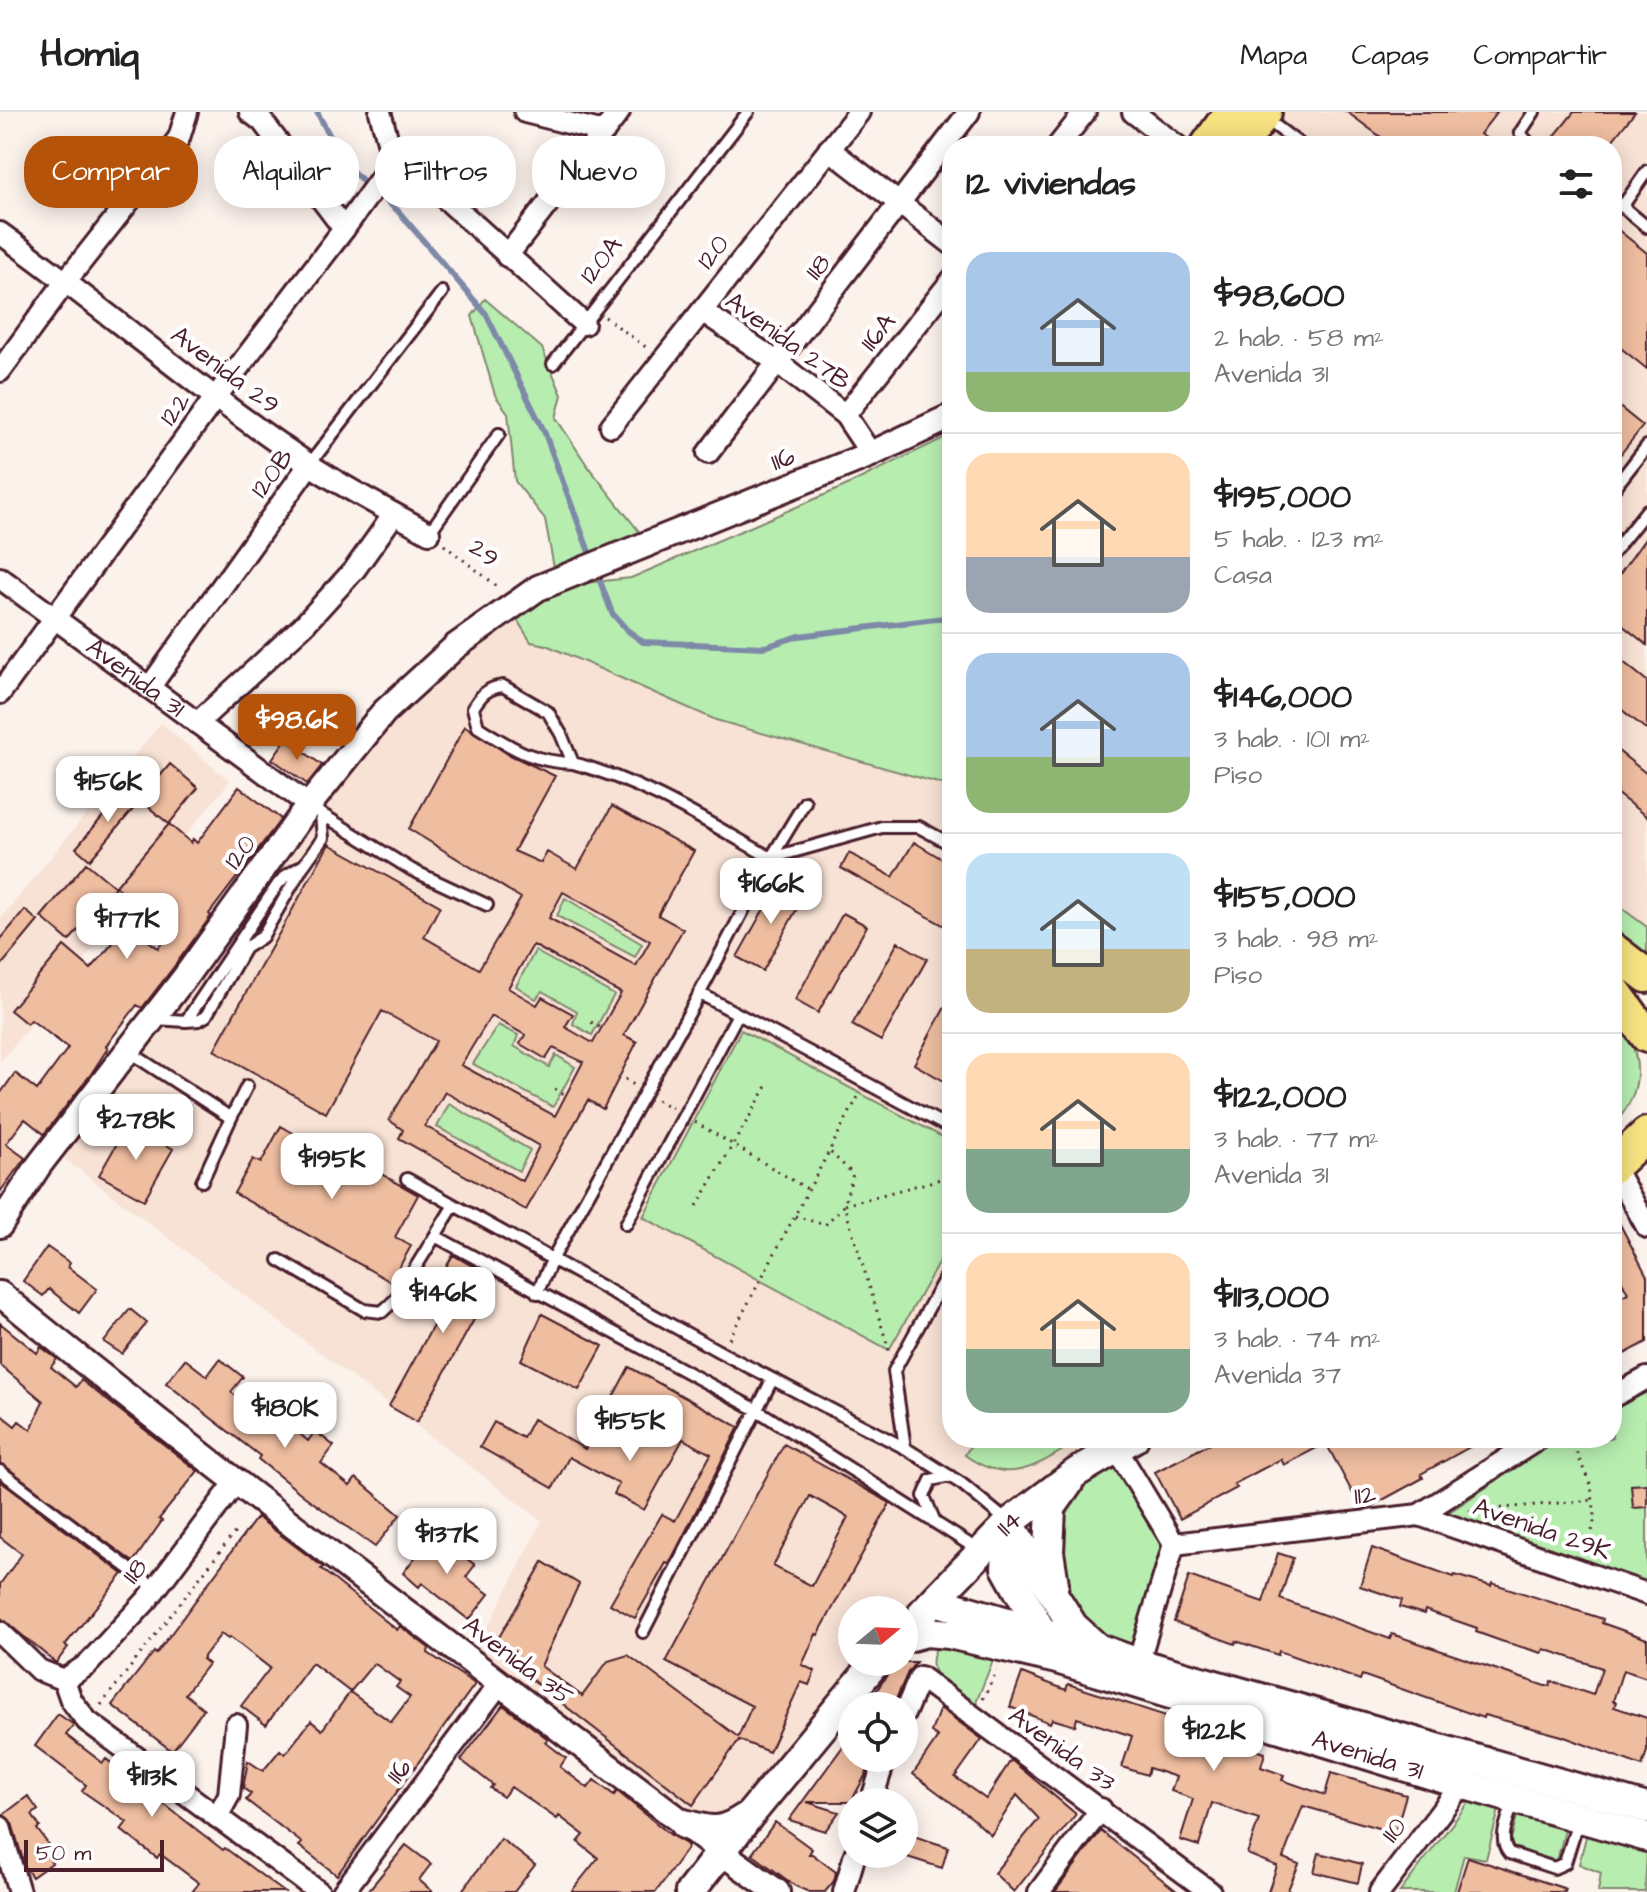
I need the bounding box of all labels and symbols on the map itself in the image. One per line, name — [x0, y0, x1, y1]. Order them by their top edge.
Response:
street label: 120 — [688, 227, 738, 277]
street label: 120A — [571, 228, 631, 291]
street label: 118 — [797, 247, 840, 287]
street label: Avenida 27B — [718, 283, 858, 399]
street label: 116A — [852, 305, 905, 359]
street label: Avenida 29 — [163, 317, 287, 423]
street label: 122 — [151, 385, 199, 433]
street label: 116 — [766, 438, 800, 480]
street label: 120B — [242, 441, 302, 505]
street label: 29 — [461, 530, 507, 576]
street label: Avenida 31 — [79, 629, 192, 726]
pin: $98.6K — [232, 694, 362, 762]
pin: $156K — [52, 756, 164, 824]
street label: 120 — [215, 827, 265, 877]
pin: $166K — [715, 858, 827, 926]
pin: $177K — [71, 893, 183, 961]
pin: $278K — [80, 1094, 192, 1162]
pin: $195K — [276, 1133, 388, 1201]
pin: $146K — [387, 1267, 499, 1335]
pin: $180K — [229, 1382, 341, 1450]
pin: $155K — [574, 1395, 686, 1463]
street label: 112 — [1352, 1476, 1378, 1514]
street label: Avenida 29K — [1468, 1489, 1616, 1569]
street label: 114 — [988, 1501, 1030, 1544]
pin: $137K — [391, 1508, 503, 1576]
street label: 118 — [114, 1551, 157, 1591]
north arrow — [838, 1596, 918, 1676]
street label: Avenida 35 — [455, 1608, 581, 1714]
street label: Avenida 33 — [1001, 1698, 1123, 1800]
pin: $122K — [1158, 1705, 1270, 1773]
street label: Avenida 31 — [1308, 1721, 1428, 1789]
pin: $113K — [96, 1751, 208, 1819]
street label: 116 — [378, 1751, 420, 1791]
street label: 110 — [1373, 1810, 1415, 1850]
scale bar — [24, 1836, 164, 1872]

